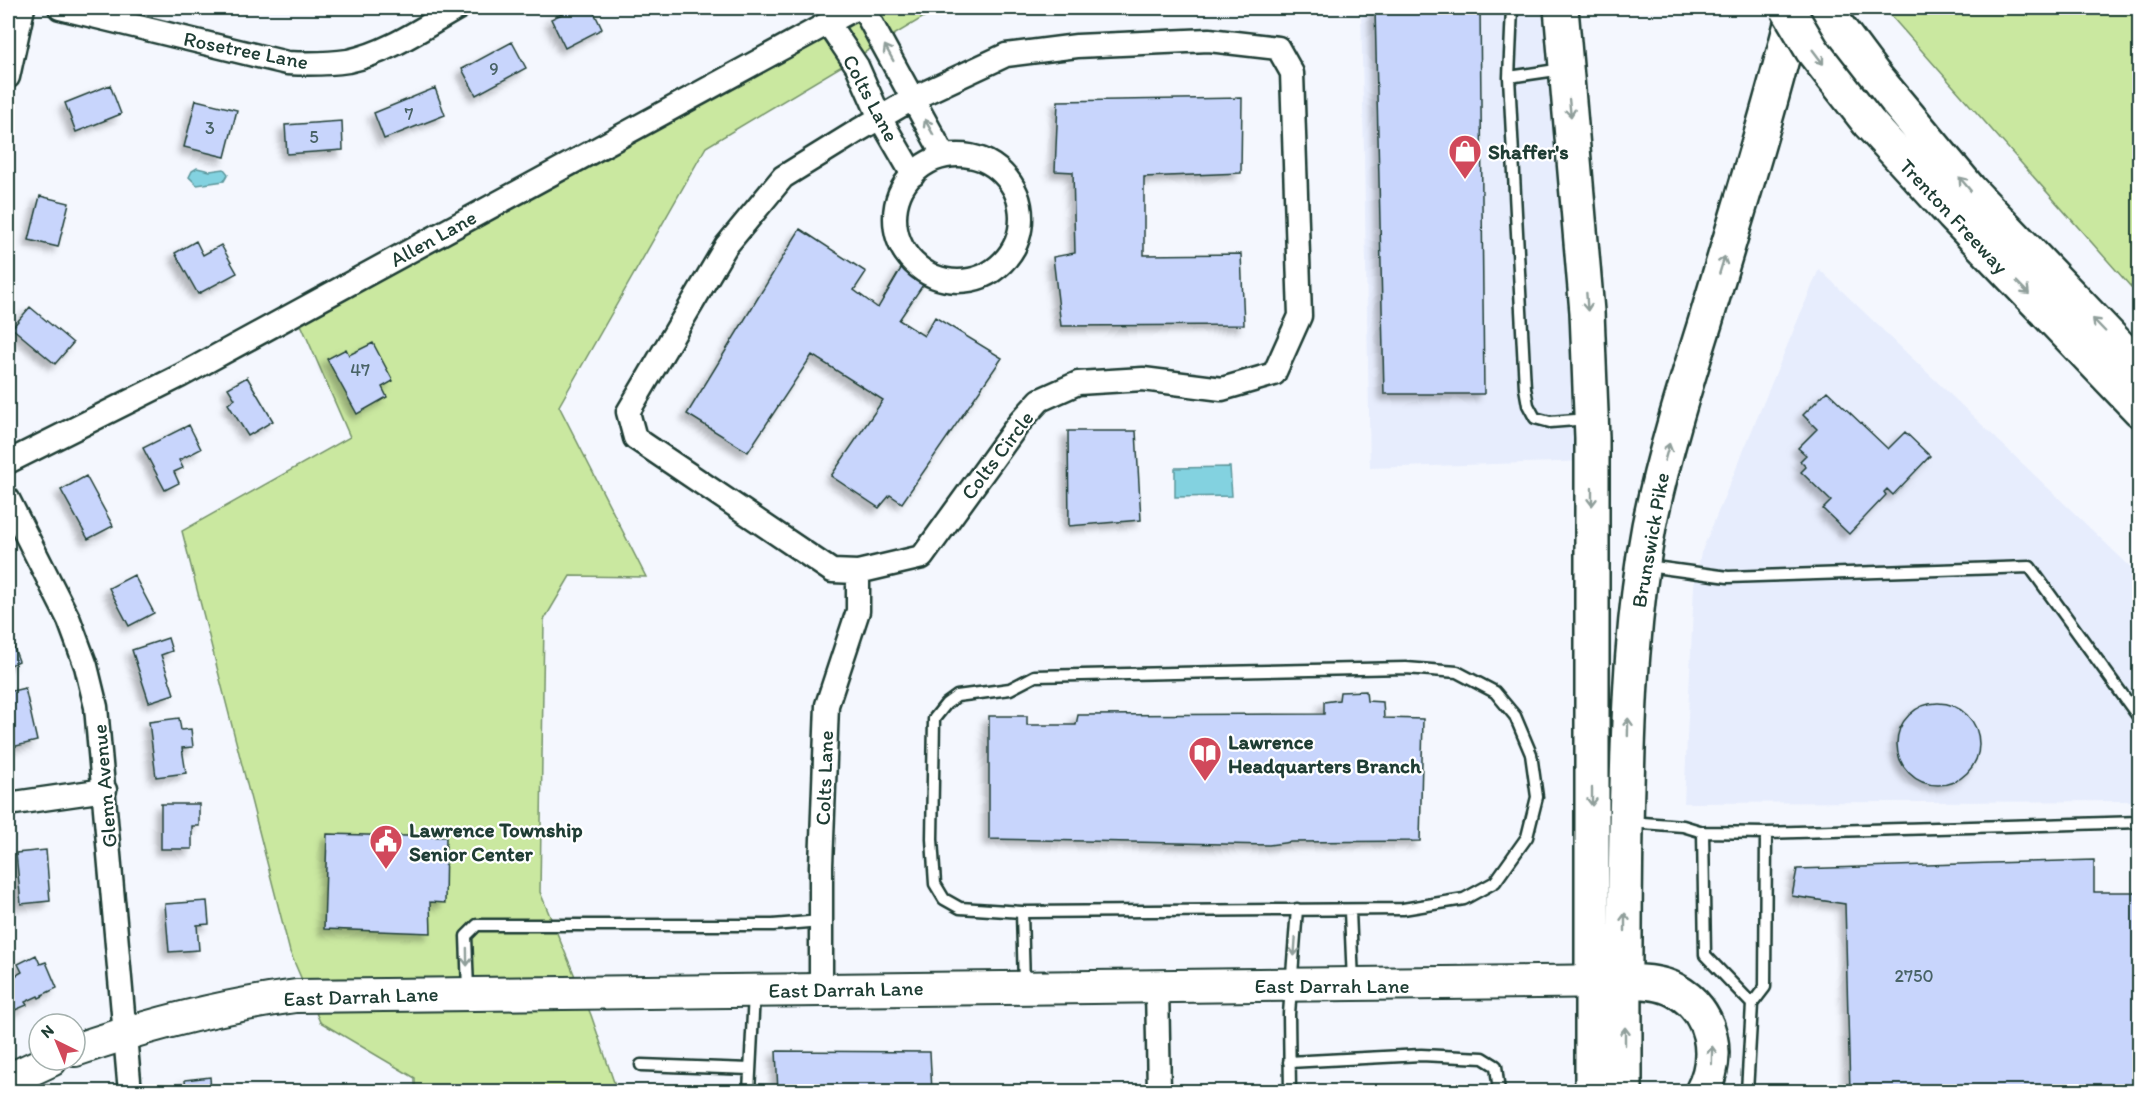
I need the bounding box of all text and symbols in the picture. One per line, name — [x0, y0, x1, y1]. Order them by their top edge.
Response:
street label: Rosetree Lane — [181, 26, 311, 74]
one-way arrow — [882, 45, 894, 62]
one-way arrow — [1812, 49, 1824, 65]
street label: Colts Lane — [838, 50, 904, 146]
house number: 9 — [489, 58, 499, 80]
one-way arrow — [1565, 97, 1576, 117]
house number: 7 — [405, 103, 414, 125]
house number: 3 — [205, 117, 215, 139]
one-way arrow — [923, 119, 934, 137]
house number: 5 — [309, 126, 319, 148]
shop icon: Shaffer's — [1447, 133, 1483, 180]
place label: Shaffer's — [1488, 139, 1569, 164]
street label: Trenton Freeway — [1894, 153, 2014, 279]
one-way arrow — [1958, 177, 1972, 192]
street label: Allen Lane — [385, 204, 481, 272]
one-way arrow — [1717, 256, 1728, 275]
one-way arrow — [2016, 281, 2030, 296]
one-way arrow — [1581, 291, 1592, 311]
one-way arrow — [2092, 318, 2106, 333]
house number: 47 — [350, 359, 370, 381]
street label: Colts Circle — [955, 406, 1039, 504]
one-way arrow — [1662, 443, 1673, 462]
street label: Brunswick Pike — [1626, 470, 1674, 610]
one-way arrow — [1586, 486, 1598, 506]
one-way arrow — [1623, 718, 1634, 738]
street label: Glenn Avenue — [86, 723, 122, 849]
place label: Lawrence Headquarters Branch — [1228, 729, 1422, 779]
street label: Colts Lane — [810, 730, 838, 826]
library icon: Lawrence Headquarters Branch — [1187, 735, 1223, 782]
one-way arrow — [1586, 786, 1598, 806]
place label: Lawrence Township Senior Center — [409, 817, 583, 866]
public building icon: Lawrence Township Senior Center — [368, 823, 404, 870]
one-way arrow — [1619, 913, 1631, 933]
one-way arrow — [1289, 937, 1300, 957]
one-way arrow — [461, 946, 473, 966]
house number: 2750 — [1895, 965, 1933, 987]
street label: East Darrah Lane — [1254, 973, 1410, 998]
street label: East Darrah Lane — [768, 975, 924, 1003]
street label: East Darrah Lane — [283, 981, 439, 1011]
north arrow — [27, 1012, 87, 1072]
text: N — [37, 1021, 58, 1042]
one-way arrow — [1619, 1027, 1631, 1047]
one-way arrow — [1706, 1045, 1717, 1065]

